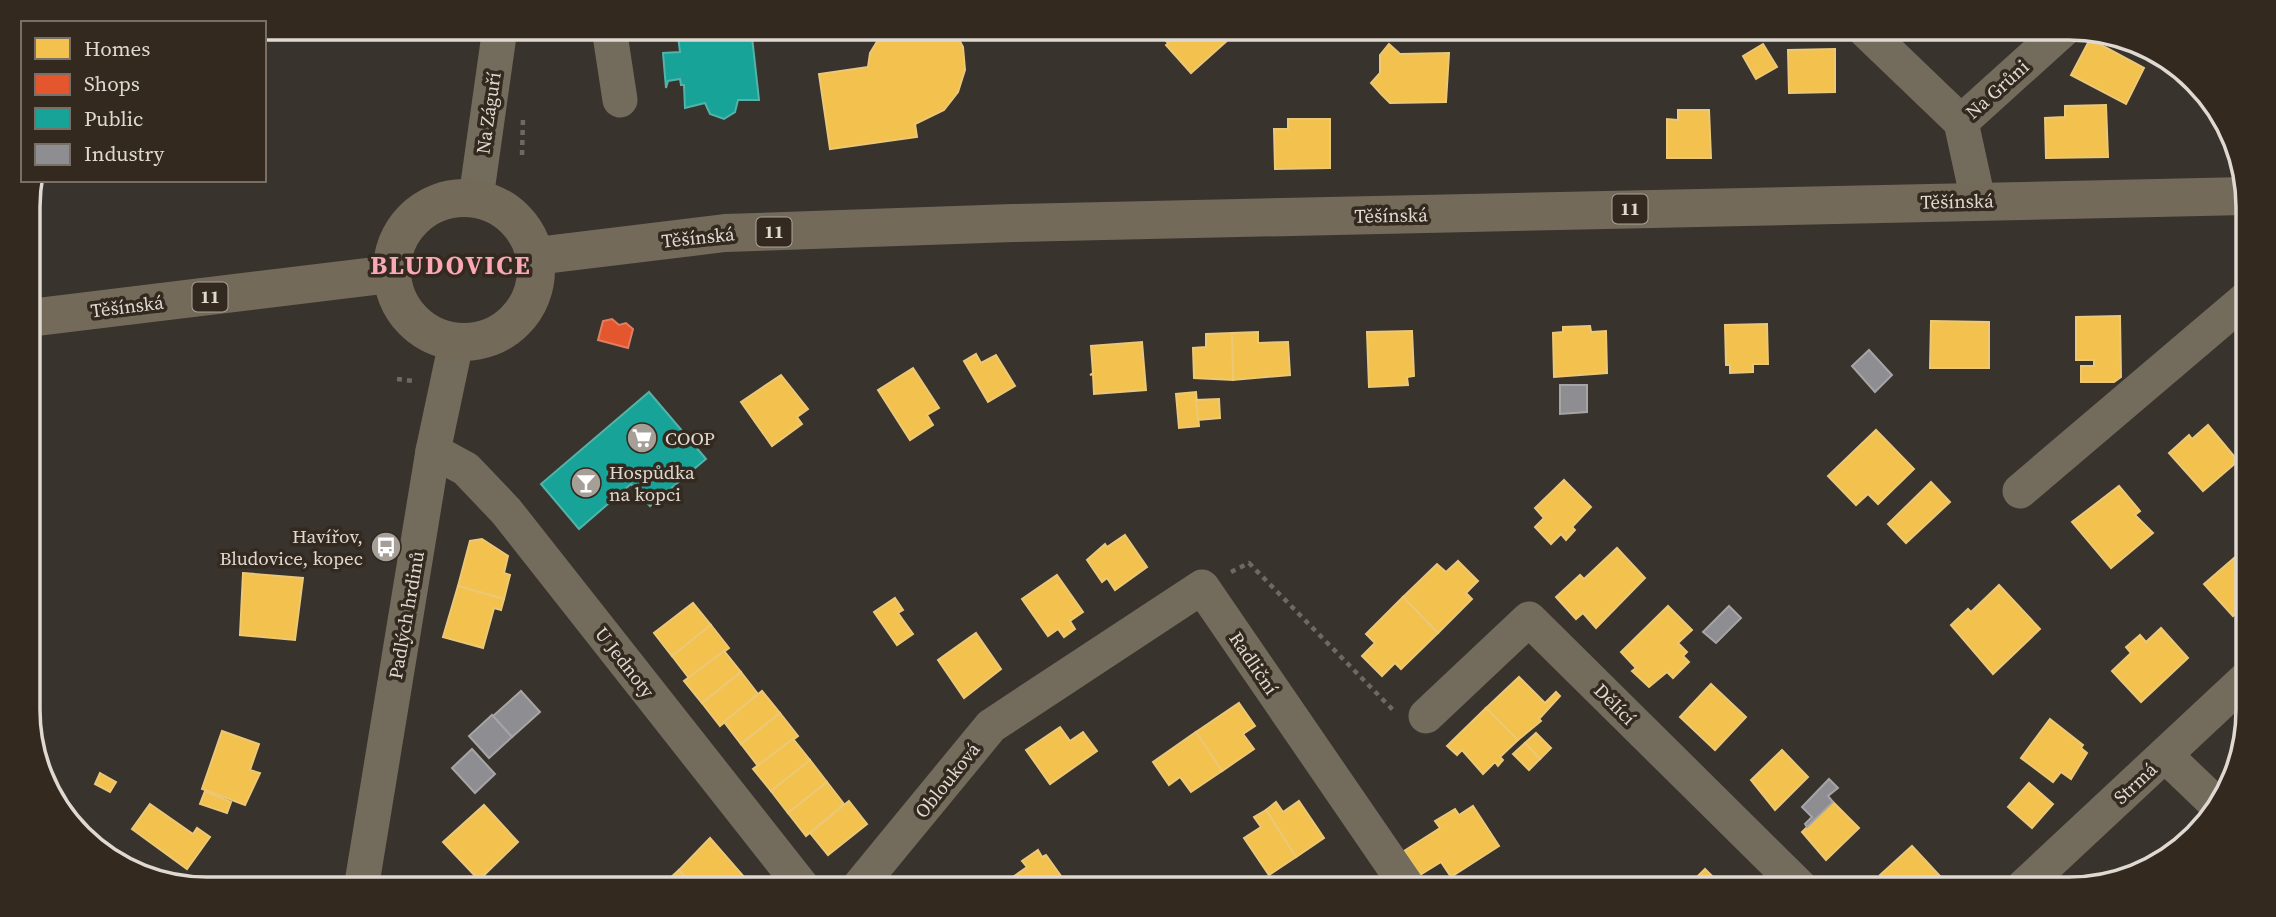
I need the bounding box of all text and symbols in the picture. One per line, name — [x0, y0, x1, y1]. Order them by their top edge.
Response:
legend — [21, 21, 266, 182]
text: Homes — [84, 34, 150, 63]
street label: Na Grůni — [1960, 53, 2035, 124]
text: Shops — [84, 69, 140, 98]
street label: Na Záguří — [469, 70, 507, 156]
text: Public — [84, 104, 143, 133]
text: Industry — [84, 139, 164, 168]
street label: Těšínská — [1920, 187, 1994, 215]
road number: 11 — [1612, 194, 1648, 224]
street label: Těšínská — [1354, 201, 1428, 229]
road number: 11 — [756, 218, 792, 246]
street label: Těšínská — [660, 220, 736, 254]
district label: BLUDOVICE — [370, 247, 532, 283]
road number: 11 — [192, 282, 228, 312]
street label: Těšínská — [89, 289, 165, 323]
supermarket icon: COOP — [625, 421, 659, 455]
place label: COOP — [665, 425, 715, 451]
place label: Hospůdka na kopci — [609, 459, 695, 507]
bar icon: Hospůdka na kopci — [569, 466, 603, 500]
place label: Havířov, Bludovice, kopec — [219, 523, 363, 571]
bus stop icon: Havířov, Bludovice, kopec — [369, 530, 403, 564]
street label: Padlých hrdinů — [382, 549, 430, 681]
street label: U Jednoty — [589, 621, 661, 703]
street label: Radliční — [1223, 626, 1285, 700]
street label: Dělící — [1588, 677, 1642, 731]
street label: Oblouková — [908, 736, 986, 823]
street label: Strmá — [2108, 756, 2163, 810]

